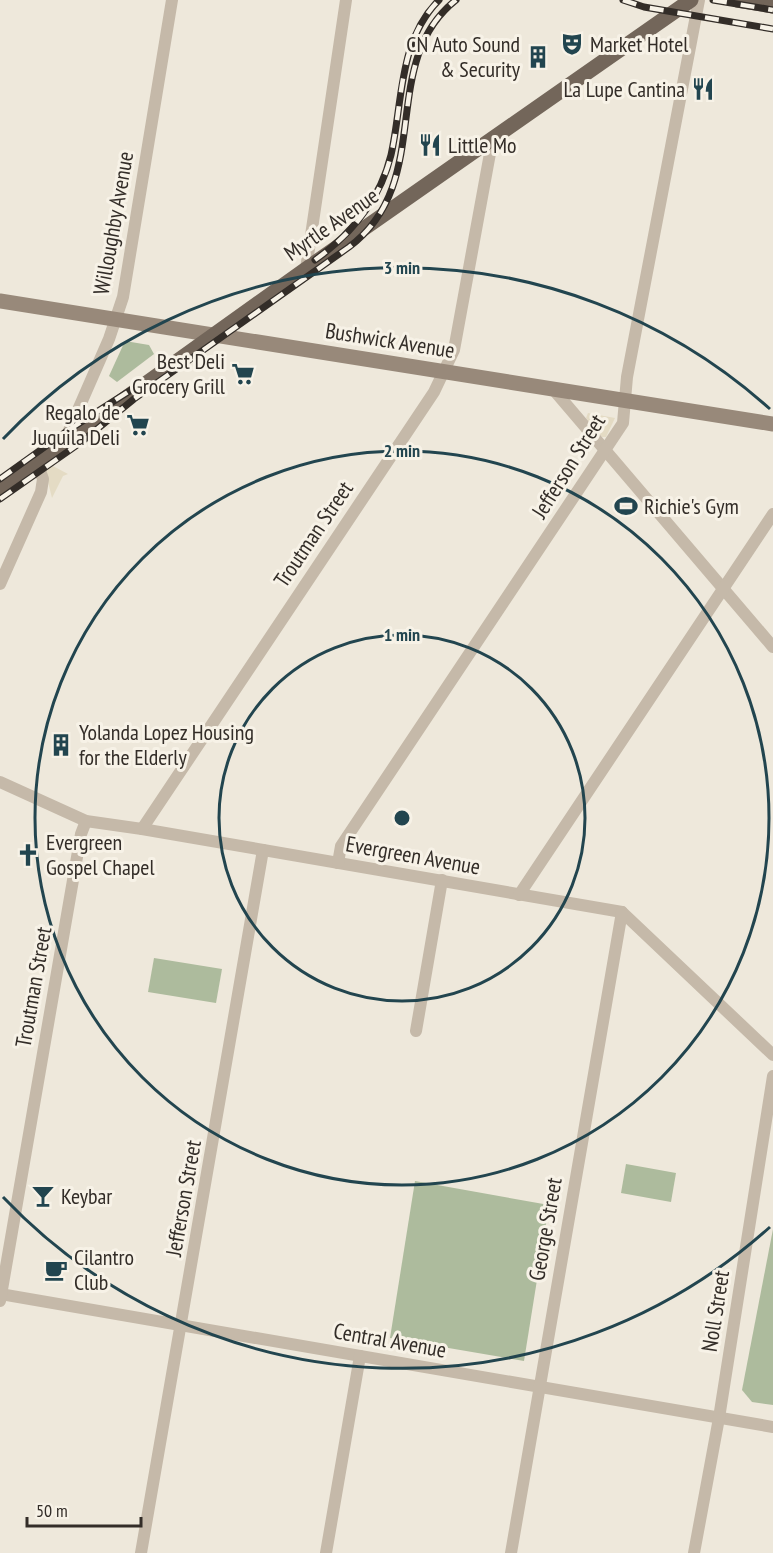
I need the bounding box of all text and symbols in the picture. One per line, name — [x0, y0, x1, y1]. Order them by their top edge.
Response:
place label: CN Auto Sound & Security — [406, 30, 521, 83]
place label: Market Hotel — [590, 30, 689, 58]
theatre icon: Market Hotel — [559, 31, 585, 57]
building icon: CN Auto Sound & Security — [525, 44, 551, 70]
place label: La Lupe Cantina — [563, 75, 685, 103]
restaurant icon: La Lupe Cantina — [690, 76, 716, 102]
place label: Little Mo — [448, 131, 516, 159]
restaurant icon: Little Mo — [417, 132, 443, 158]
street label: Willoughby Avenue — [87, 149, 139, 297]
street label: Myrtle Avenue — [278, 181, 384, 267]
text: 3 min — [384, 256, 420, 279]
street label: Bushwick Avenue — [323, 316, 457, 364]
place label: Best Deli Grocery Grill — [132, 347, 226, 400]
supermarket icon: Best Deli Grocery Grill — [230, 361, 256, 387]
place label: Regalo de Juquila Deli — [31, 398, 120, 451]
street label: Jefferson Street — [524, 409, 611, 524]
supermarket icon: Regalo de Juquila Deli — [125, 412, 151, 438]
text: 2 min — [384, 439, 420, 462]
street label: Troutman Street — [267, 476, 359, 592]
place label: Richie's Gym — [644, 492, 739, 520]
sports icon: Richie's Gym — [613, 493, 639, 519]
text: 1 min — [384, 623, 420, 646]
place label: Yolanda Lopez Housing for the Elderly — [79, 718, 254, 771]
building icon: Yolanda Lopez Housing for the Elderly — [48, 732, 74, 758]
centre of rings — [392, 808, 412, 828]
place label: Evergreen Gospel Chapel — [46, 828, 155, 881]
street label: Evergreen Avenue — [344, 829, 482, 881]
church icon: Evergreen Gospel Chapel — [15, 842, 41, 868]
street label: Troutman Street — [9, 924, 57, 1050]
street label: Jefferson Street — [159, 1138, 207, 1259]
street label: George Street — [522, 1175, 568, 1283]
place label: Keybar — [61, 1182, 112, 1210]
bar icon: Keybar — [30, 1183, 56, 1209]
place label: Cilantro Club — [74, 1243, 134, 1296]
cafe icon: Cilantro Club — [43, 1257, 69, 1283]
street label: Noll Street — [695, 1268, 735, 1354]
street label: Central Avenue — [331, 1316, 449, 1364]
scale bar — [27, 1490, 141, 1528]
text: 50 m — [36, 1499, 68, 1522]

